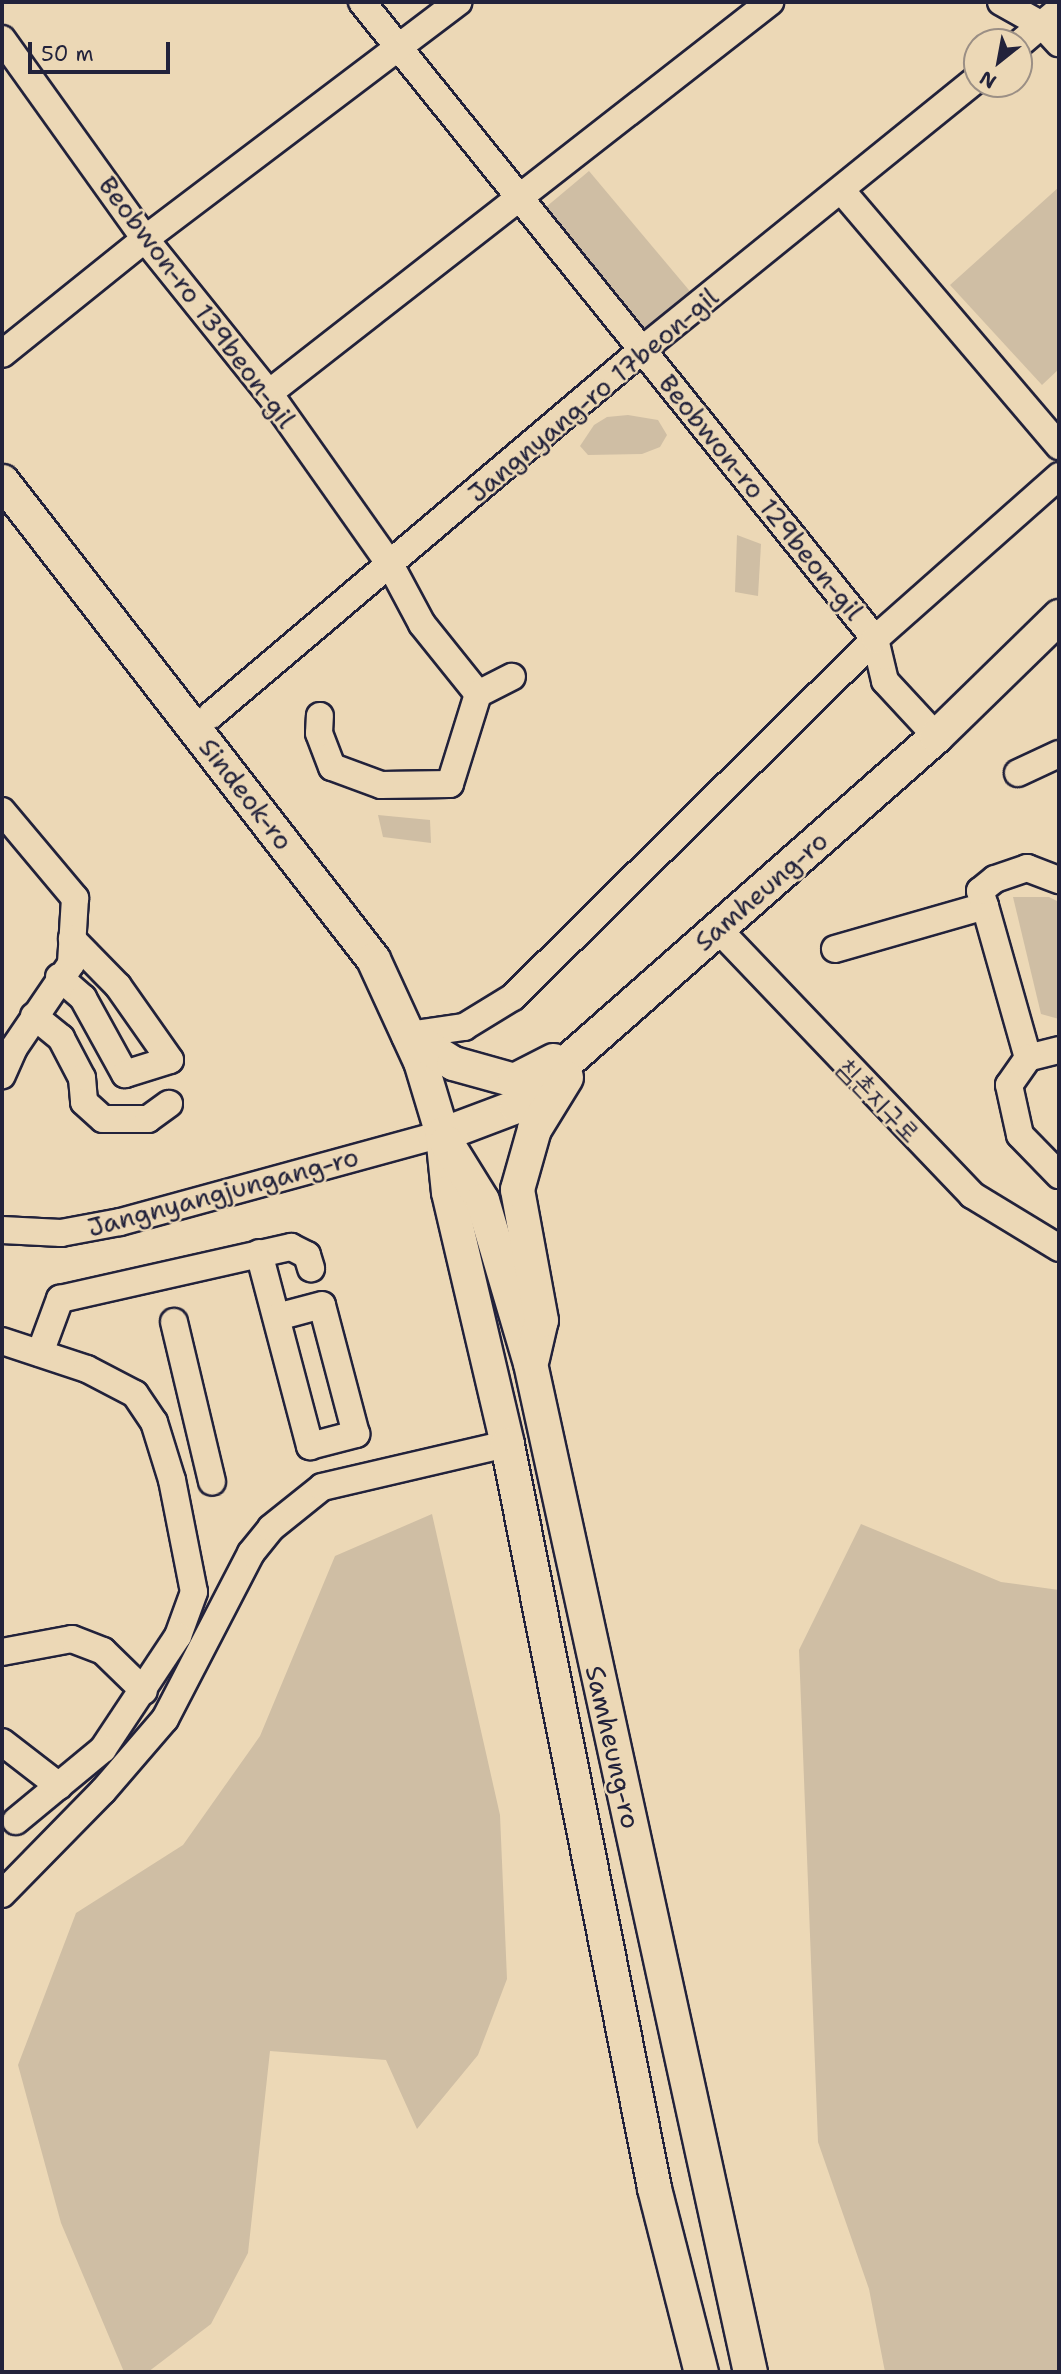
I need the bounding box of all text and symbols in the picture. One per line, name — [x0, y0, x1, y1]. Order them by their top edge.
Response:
scale bar — [32, 28, 173, 72]
north arrow — [963, 28, 1033, 98]
text: 50 m — [41, 40, 94, 68]
text: N — [975, 65, 1001, 94]
street label: Beobwon-ro 139beon-gil — [92, 170, 302, 434]
street label: Jangnyang-ro 17beon-gil — [462, 281, 724, 509]
street label: Beobwon-ro 129beon-gil — [652, 368, 870, 626]
street label: Sindeok-ro — [193, 732, 299, 856]
street label: Samheung-ro — [688, 825, 834, 957]
street label: 침촌지구로 — [831, 1052, 927, 1148]
street label: Jangnyangjungang-ro — [84, 1141, 362, 1243]
street label: Samheung-ro — [579, 1663, 647, 1831]

